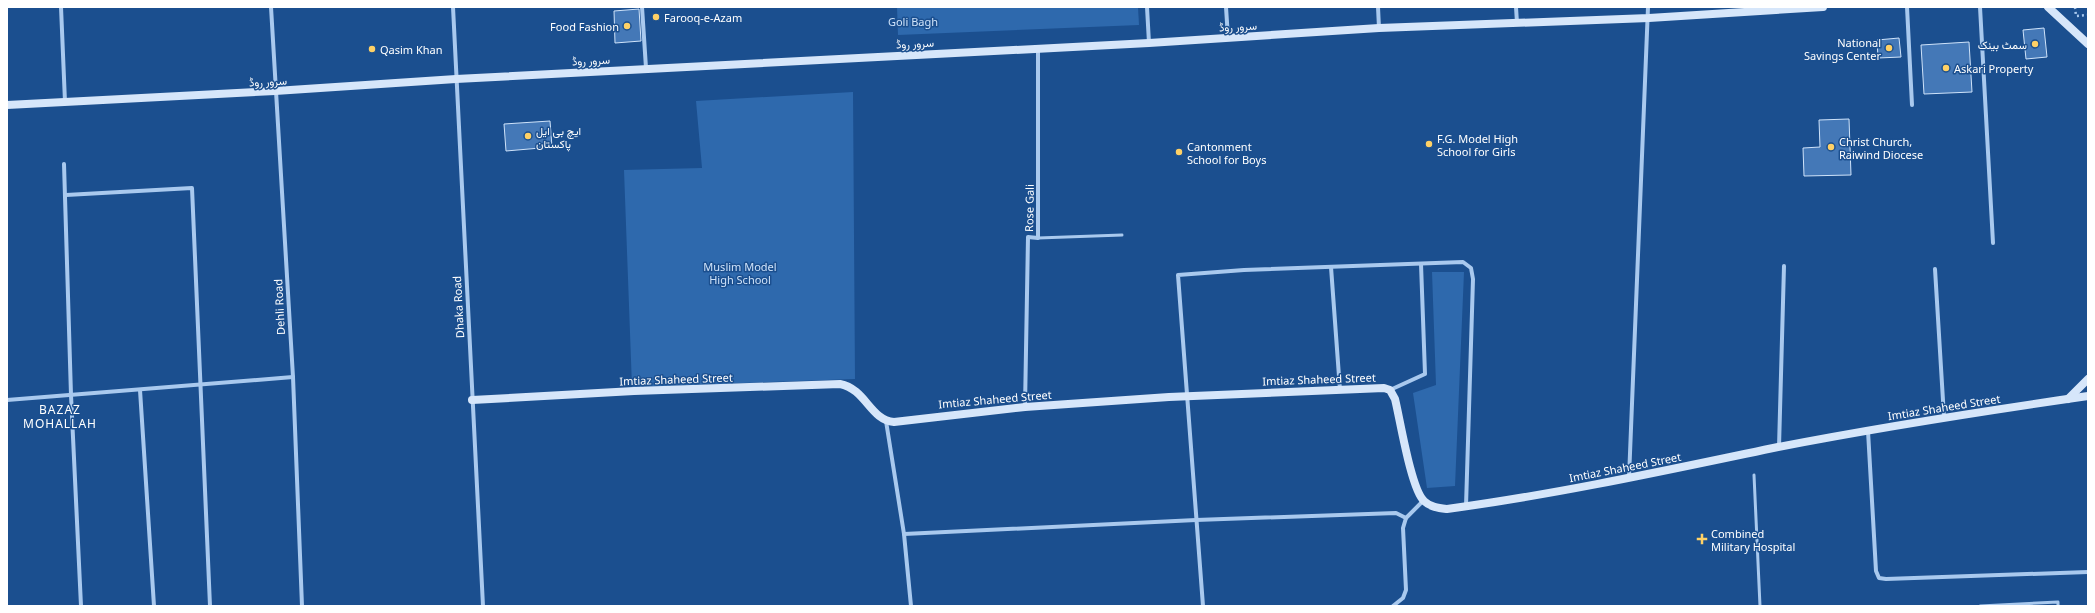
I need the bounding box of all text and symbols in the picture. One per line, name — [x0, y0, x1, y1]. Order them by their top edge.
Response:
place label: Farooq-e-Azam — [664, 10, 742, 25]
marker: Farooq-e-Azam — [651, 12, 661, 22]
park label: Goli Bagh — [888, 14, 938, 29]
street label: سرور روڈ — [1219, 17, 1258, 34]
place label: Food Fashion — [550, 19, 619, 34]
marker: Food Fashion — [622, 21, 632, 31]
street label: سرور روڈ — [896, 34, 935, 51]
place label: National Savings Center — [1804, 35, 1881, 63]
place label: سمٹ بینک — [1978, 37, 2027, 52]
marker: سمٹ بینک — [2030, 39, 2040, 49]
place label: Qasim Khan — [380, 42, 443, 57]
marker: National Savings Center — [1884, 43, 1894, 53]
marker: Qasim Khan — [367, 44, 377, 54]
street label: سرور روڈ — [572, 51, 611, 68]
place label: Askari Property — [1954, 61, 2034, 76]
marker: Askari Property — [1941, 63, 1951, 73]
street label: سرور روڈ — [249, 72, 288, 89]
place label: ایچ بی ایل پاکستان — [536, 123, 581, 152]
marker: ایچ بی ایل پاکستان — [523, 131, 533, 141]
place label: F.G. Model High School for Girls — [1437, 131, 1518, 159]
place label: Christ Church, Raiwind Diocese — [1839, 134, 1923, 162]
place label: Cantonment School for Boys — [1187, 139, 1266, 167]
marker: F.G. Model High School for Girls — [1424, 139, 1434, 149]
marker: Christ Church, Raiwind Diocese — [1826, 142, 1836, 152]
marker: Cantonment School for Boys — [1174, 147, 1184, 157]
street label: Rose Gali — [1021, 184, 1037, 232]
park label: Muslim Model High School — [703, 259, 777, 287]
street label: Dhaka Road — [449, 275, 467, 339]
street label: Dehli Road — [270, 279, 288, 335]
street label: Imtiaz Shaheed Street — [619, 370, 733, 388]
street label: Imtiaz Shaheed Street — [1262, 370, 1376, 388]
street label: Imtiaz Shaheed Street — [938, 387, 1052, 411]
street label: Imtiaz Shaheed Street — [1887, 391, 2001, 423]
district label: BAZAZ MOHALLAH — [23, 401, 97, 432]
street label: Imtiaz Shaheed Street — [1568, 449, 1682, 485]
place label: Combined Military Hospital — [1711, 526, 1795, 554]
marker: Combined Military Hospital — [1696, 533, 1708, 545]

